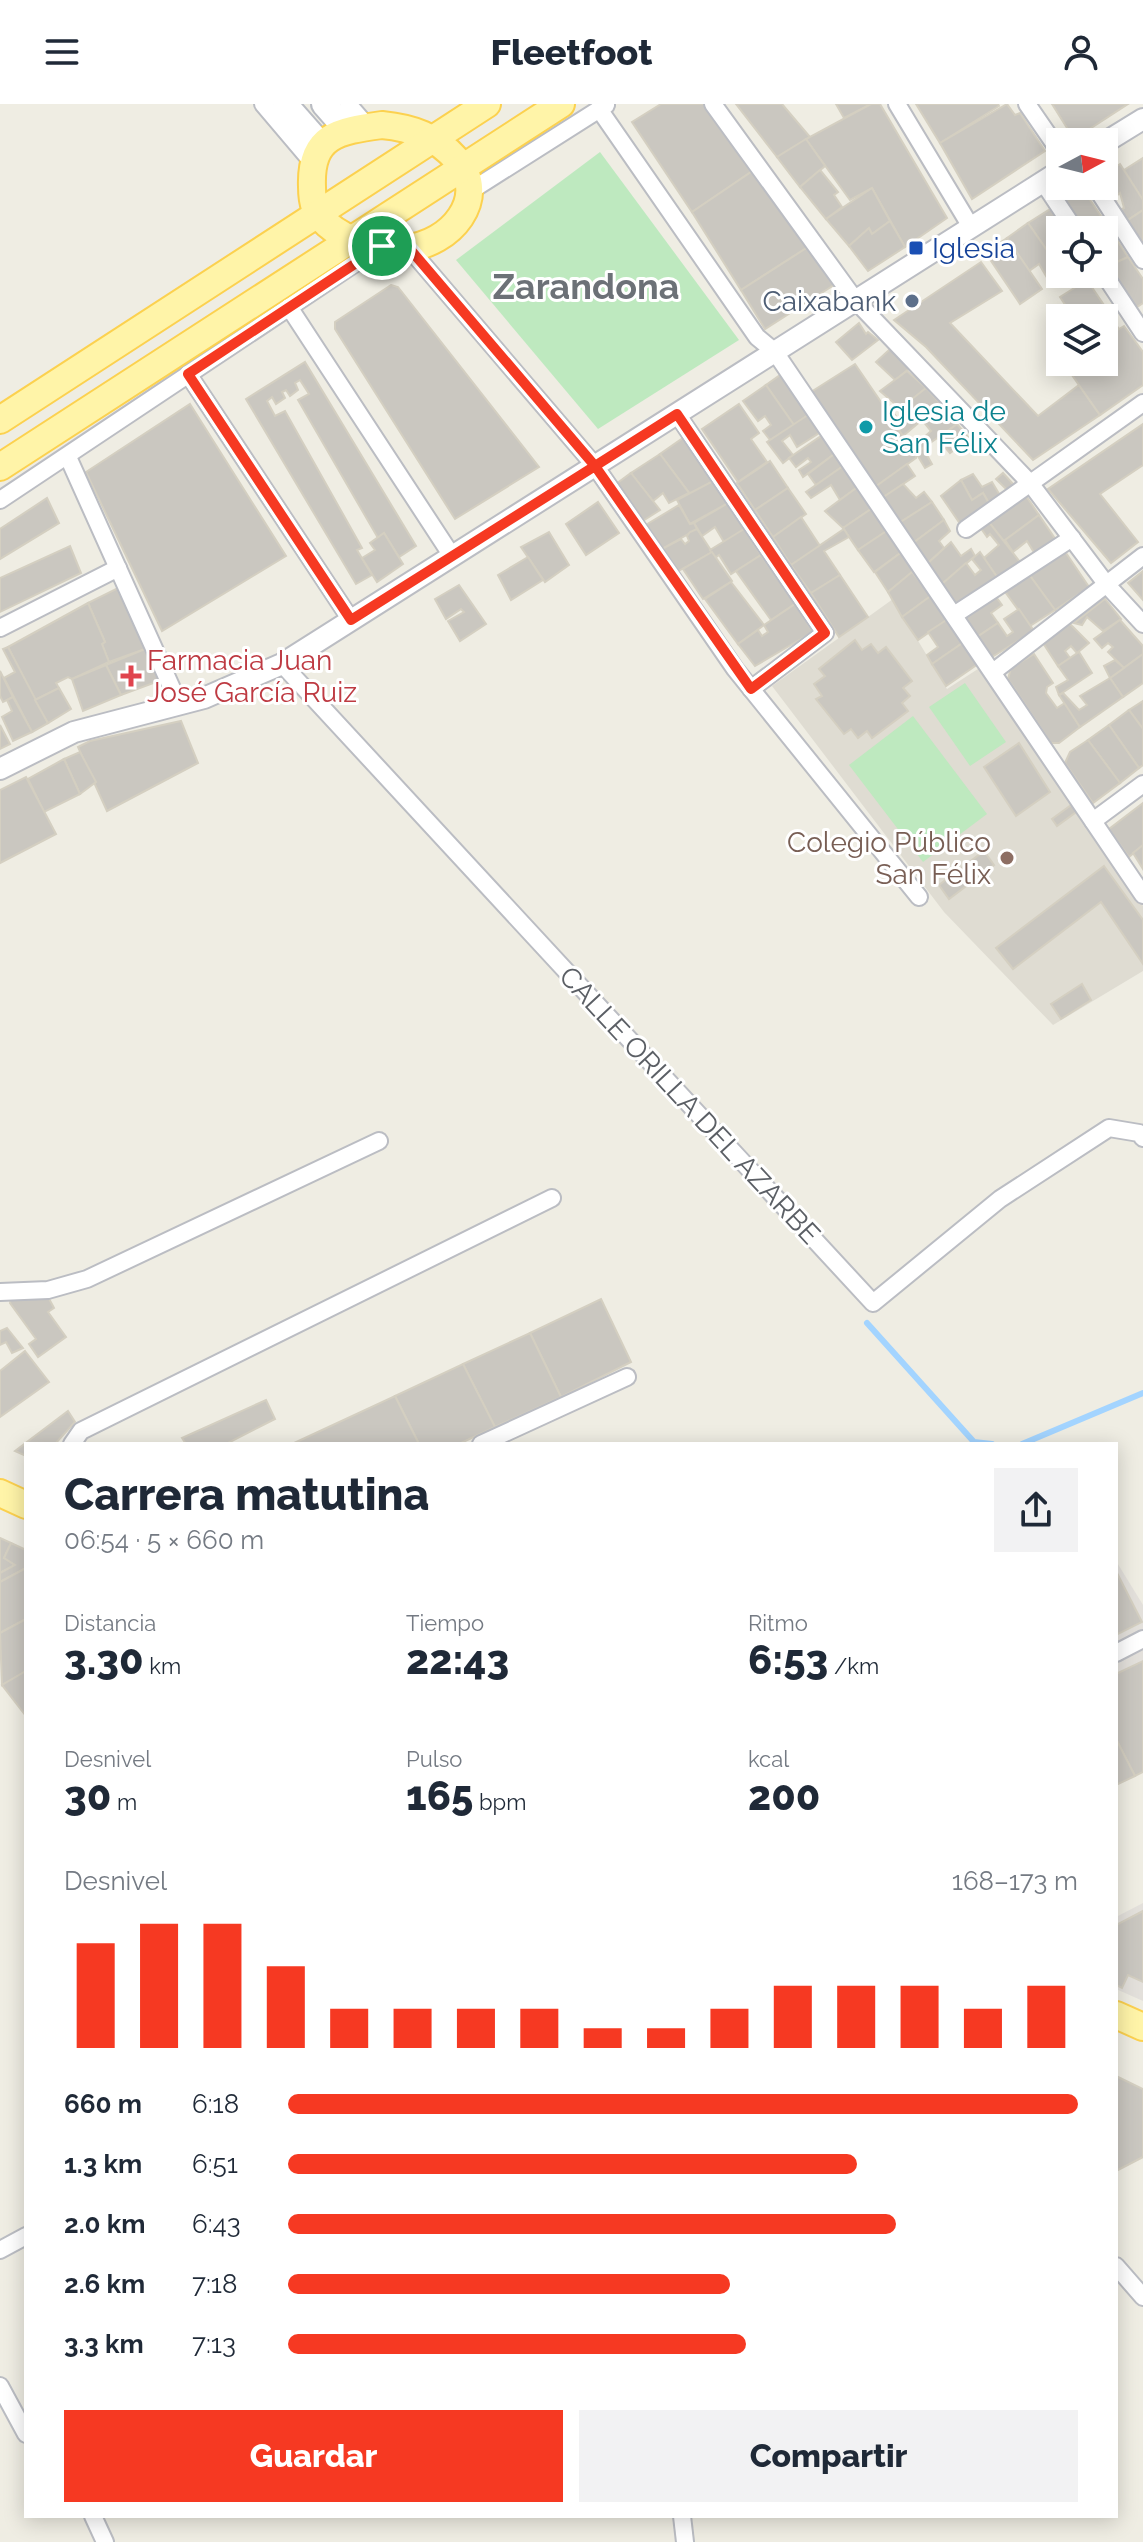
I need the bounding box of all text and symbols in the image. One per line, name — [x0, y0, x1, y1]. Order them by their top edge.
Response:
icon: menu — [40, 30, 84, 74]
icon: person — [1059, 30, 1103, 74]
text: Fleetfoot — [490, 31, 653, 73]
north arrow — [1046, 128, 1118, 200]
map controls — [1046, 128, 1118, 376]
pin — [348, 212, 416, 280]
button: locate — [1046, 216, 1118, 288]
icon: arrive — [360, 224, 404, 268]
place label: Iglesia — [932, 232, 1015, 265]
marker: Iglesia — [907, 239, 925, 257]
district label: Zarandona — [493, 265, 679, 307]
place label: Caixabank — [762, 285, 896, 318]
marker: Caixabank — [903, 292, 921, 310]
button: layers — [1046, 304, 1118, 376]
place label: Iglesia de San Félix — [882, 395, 1006, 460]
marker: Iglesia de San Félix — [857, 418, 875, 436]
place label: Farmacia Juan José García Ruiz — [147, 644, 357, 709]
marker: Farmacia Juan José García Ruiz — [122, 667, 140, 685]
place label: Colegio Público San Félix — [787, 826, 991, 891]
marker: Colegio Público San Félix — [998, 849, 1016, 867]
street label: CALLE ORILLA DEL AZARBE — [552, 960, 827, 1251]
button: share — [994, 1468, 1078, 1552]
text: Carrera matutina — [64, 1469, 429, 1520]
text: 06:54 · 5 × 660 m — [64, 1525, 264, 1555]
text: Distancia — [64, 1610, 156, 1636]
text: Tiempo — [406, 1610, 484, 1636]
text: Ritmo — [748, 1610, 808, 1636]
text: 3.30 — [64, 1636, 144, 1683]
text: 22:43 — [406, 1636, 509, 1683]
text: 6:53 — [748, 1636, 828, 1683]
text: km — [144, 1653, 181, 1679]
text: /km — [828, 1653, 879, 1679]
text: Desnivel — [64, 1746, 151, 1772]
text: Pulso — [406, 1746, 462, 1772]
text: kcal — [748, 1746, 789, 1772]
text: 30 — [64, 1772, 111, 1819]
text: 165 — [406, 1772, 473, 1819]
text: 200 — [748, 1772, 820, 1819]
text: m — [111, 1789, 137, 1815]
text: bpm — [473, 1789, 526, 1815]
text: Desnivel — [64, 1866, 167, 1896]
text: 168–173 m — [952, 1866, 1078, 1896]
text: 660 m — [64, 2089, 142, 2119]
text: 6:18 — [192, 2089, 239, 2119]
text: 1.3 km — [64, 2149, 142, 2179]
text: 6:51 — [192, 2149, 238, 2179]
text: 2.0 km — [64, 2209, 145, 2239]
text: 6:43 — [192, 2209, 241, 2239]
text: 2.6 km — [64, 2269, 145, 2299]
text: 7:18 — [192, 2269, 237, 2299]
text: 3.3 km — [64, 2329, 144, 2359]
text: 7:13 — [192, 2329, 236, 2359]
button: Guardar — [64, 2410, 563, 2502]
button: Compartir — [579, 2410, 1078, 2502]

